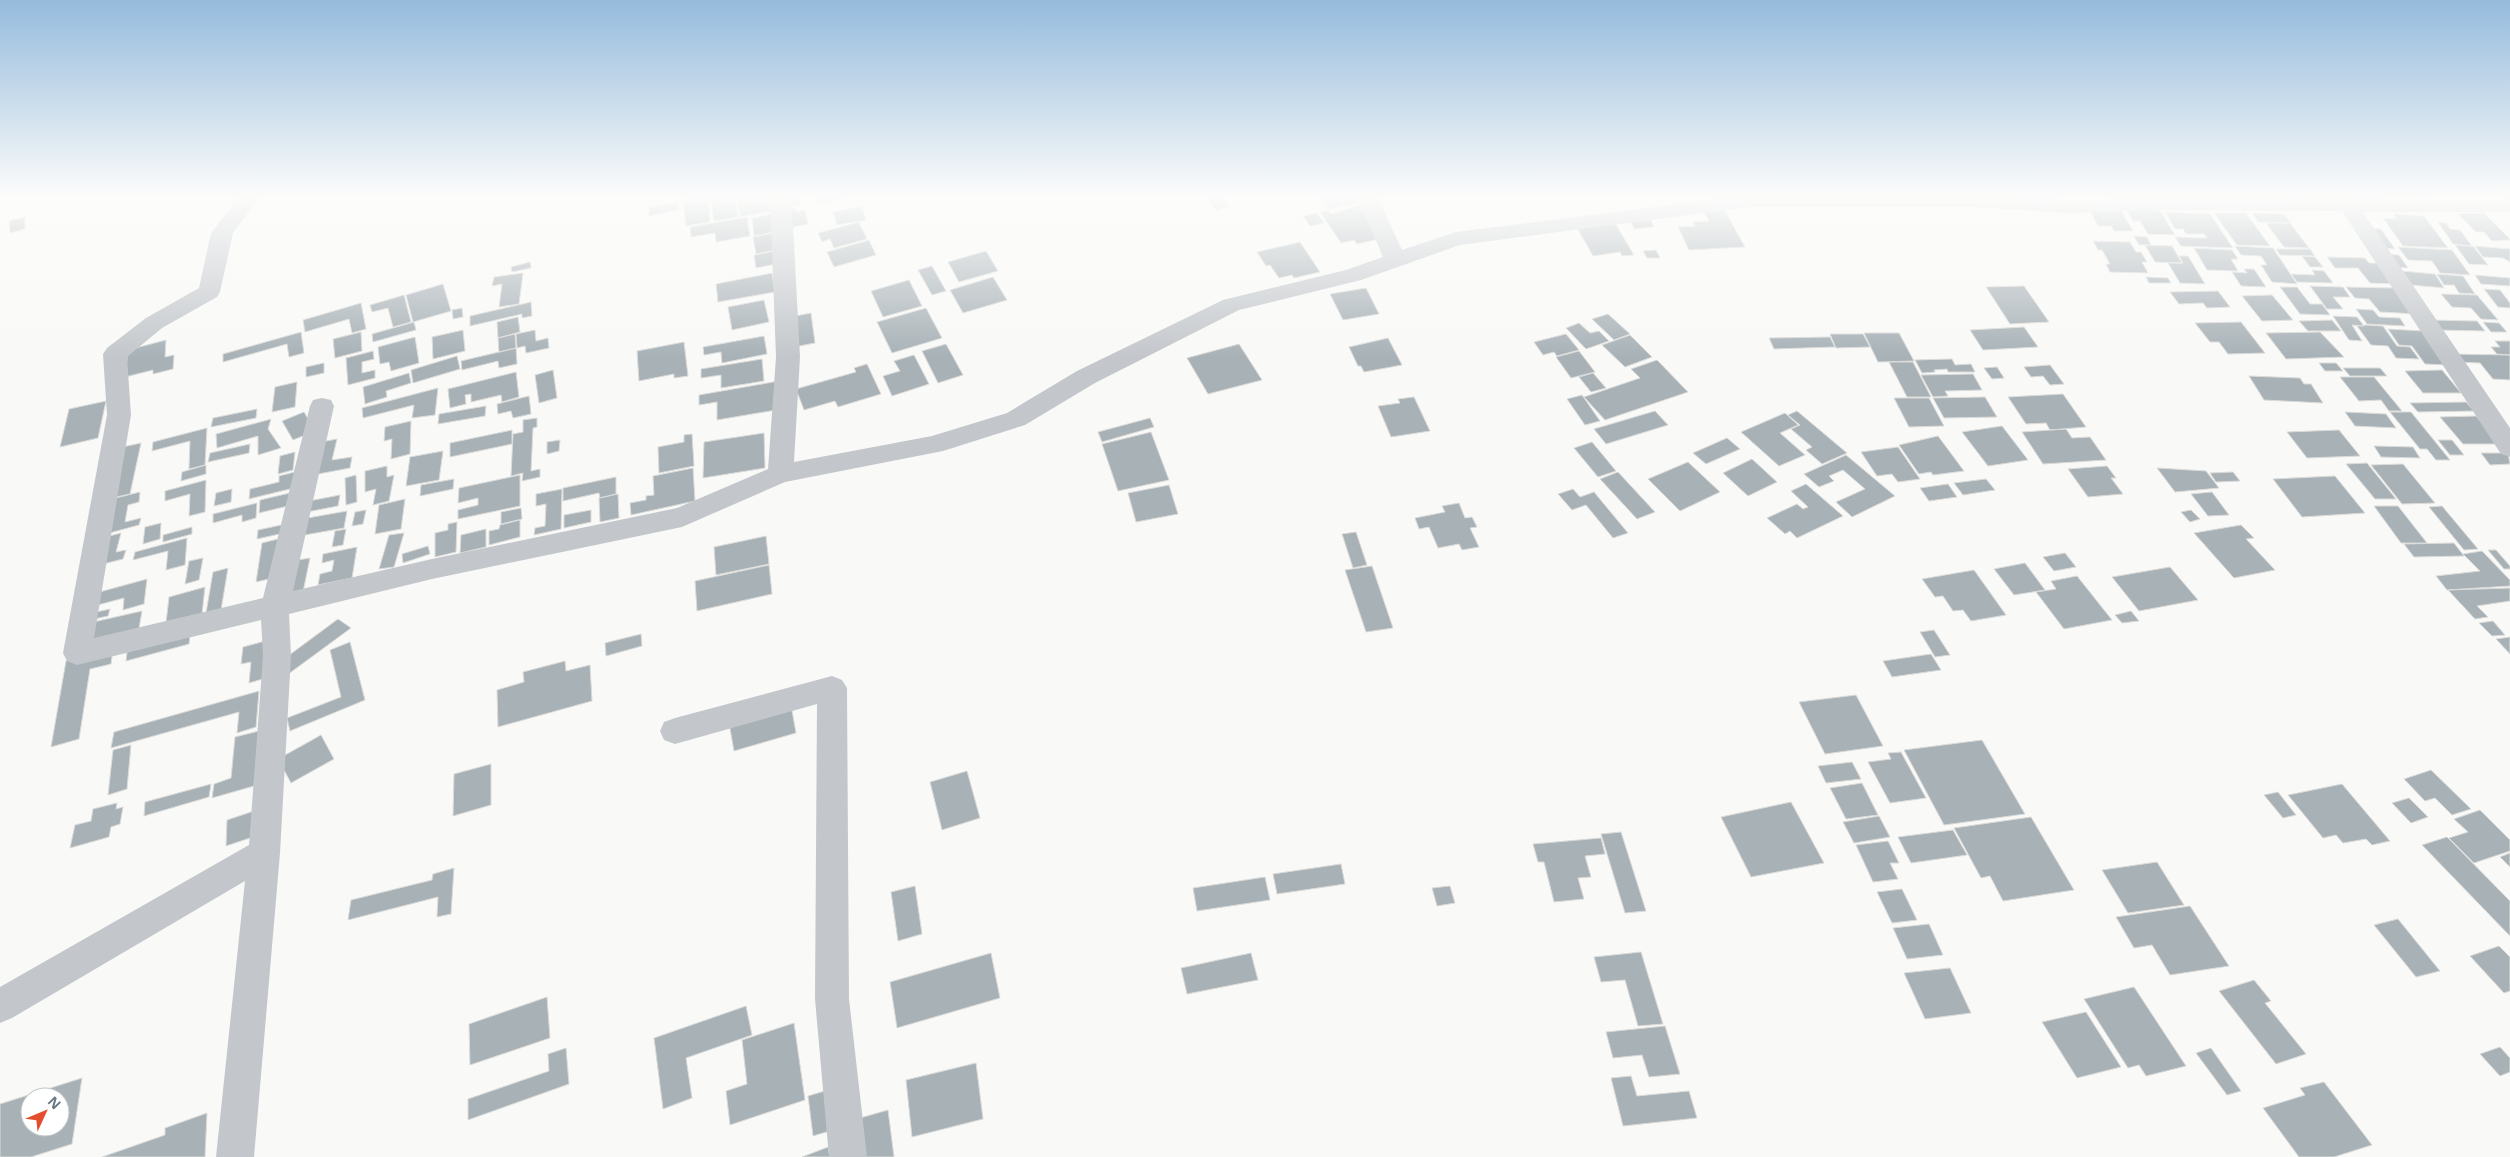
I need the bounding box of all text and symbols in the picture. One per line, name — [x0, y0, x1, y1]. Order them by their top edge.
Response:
north arrow — [20, 1087, 70, 1137]
text: N — [44, 1092, 66, 1113]

